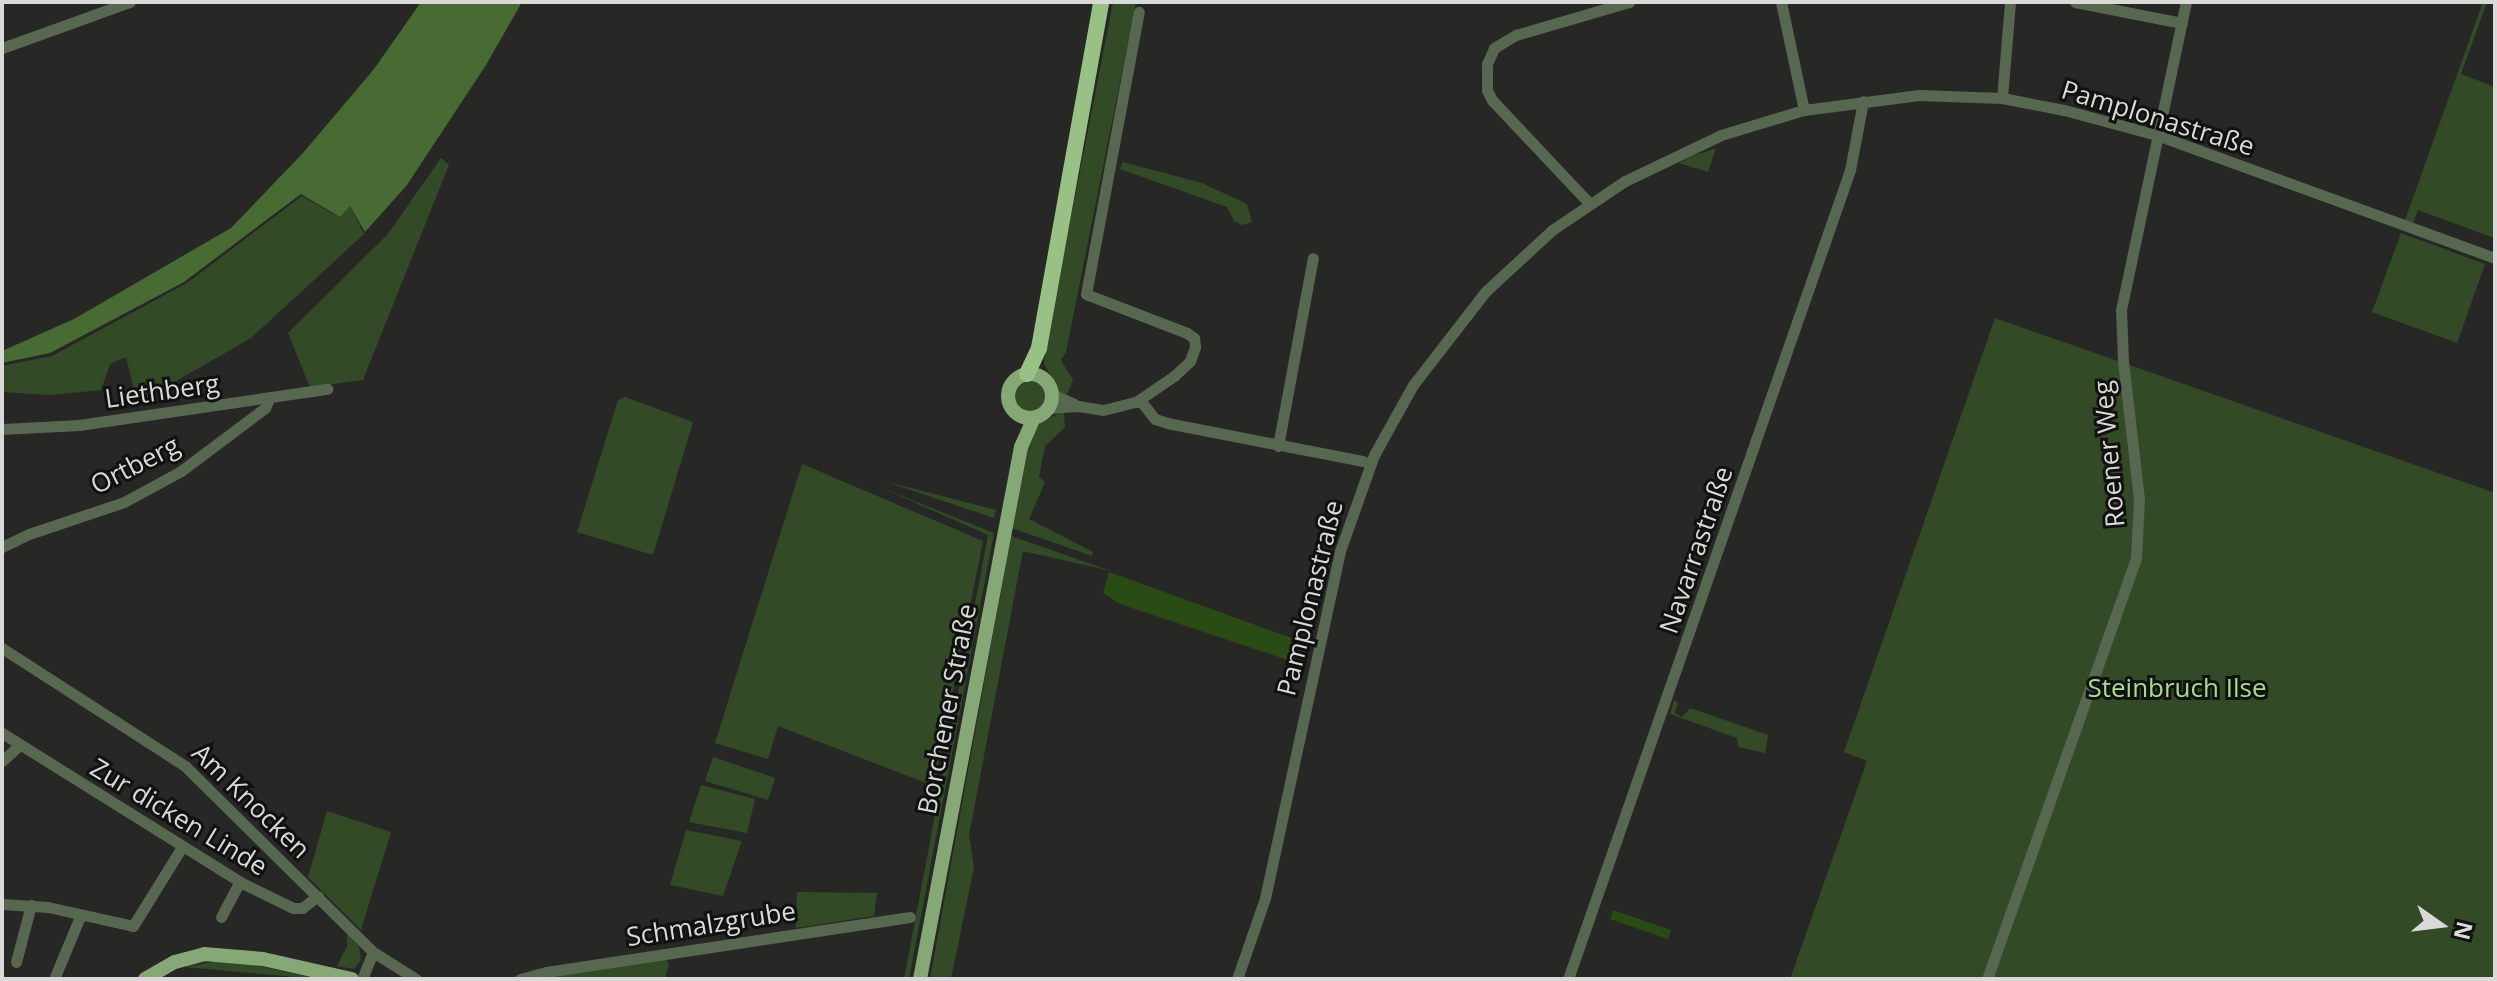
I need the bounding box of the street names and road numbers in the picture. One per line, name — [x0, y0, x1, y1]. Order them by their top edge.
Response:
street label: Pamplonastraße — [2058, 74, 2258, 162]
street label: Liethberg — [103, 368, 221, 414]
street label: Roener Weg — [2087, 379, 2131, 529]
street label: Ortberg — [85, 429, 185, 501]
street label: Navarrastraße — [1653, 462, 1739, 638]
street label: Pamplonastraße — [1271, 497, 1349, 699]
street label: Borchener Straße — [911, 601, 983, 817]
street label: Am Knocken — [186, 737, 316, 865]
street label: Zur dicken Linde — [85, 752, 273, 882]
street label: Schmalzgrube — [624, 895, 798, 953]

